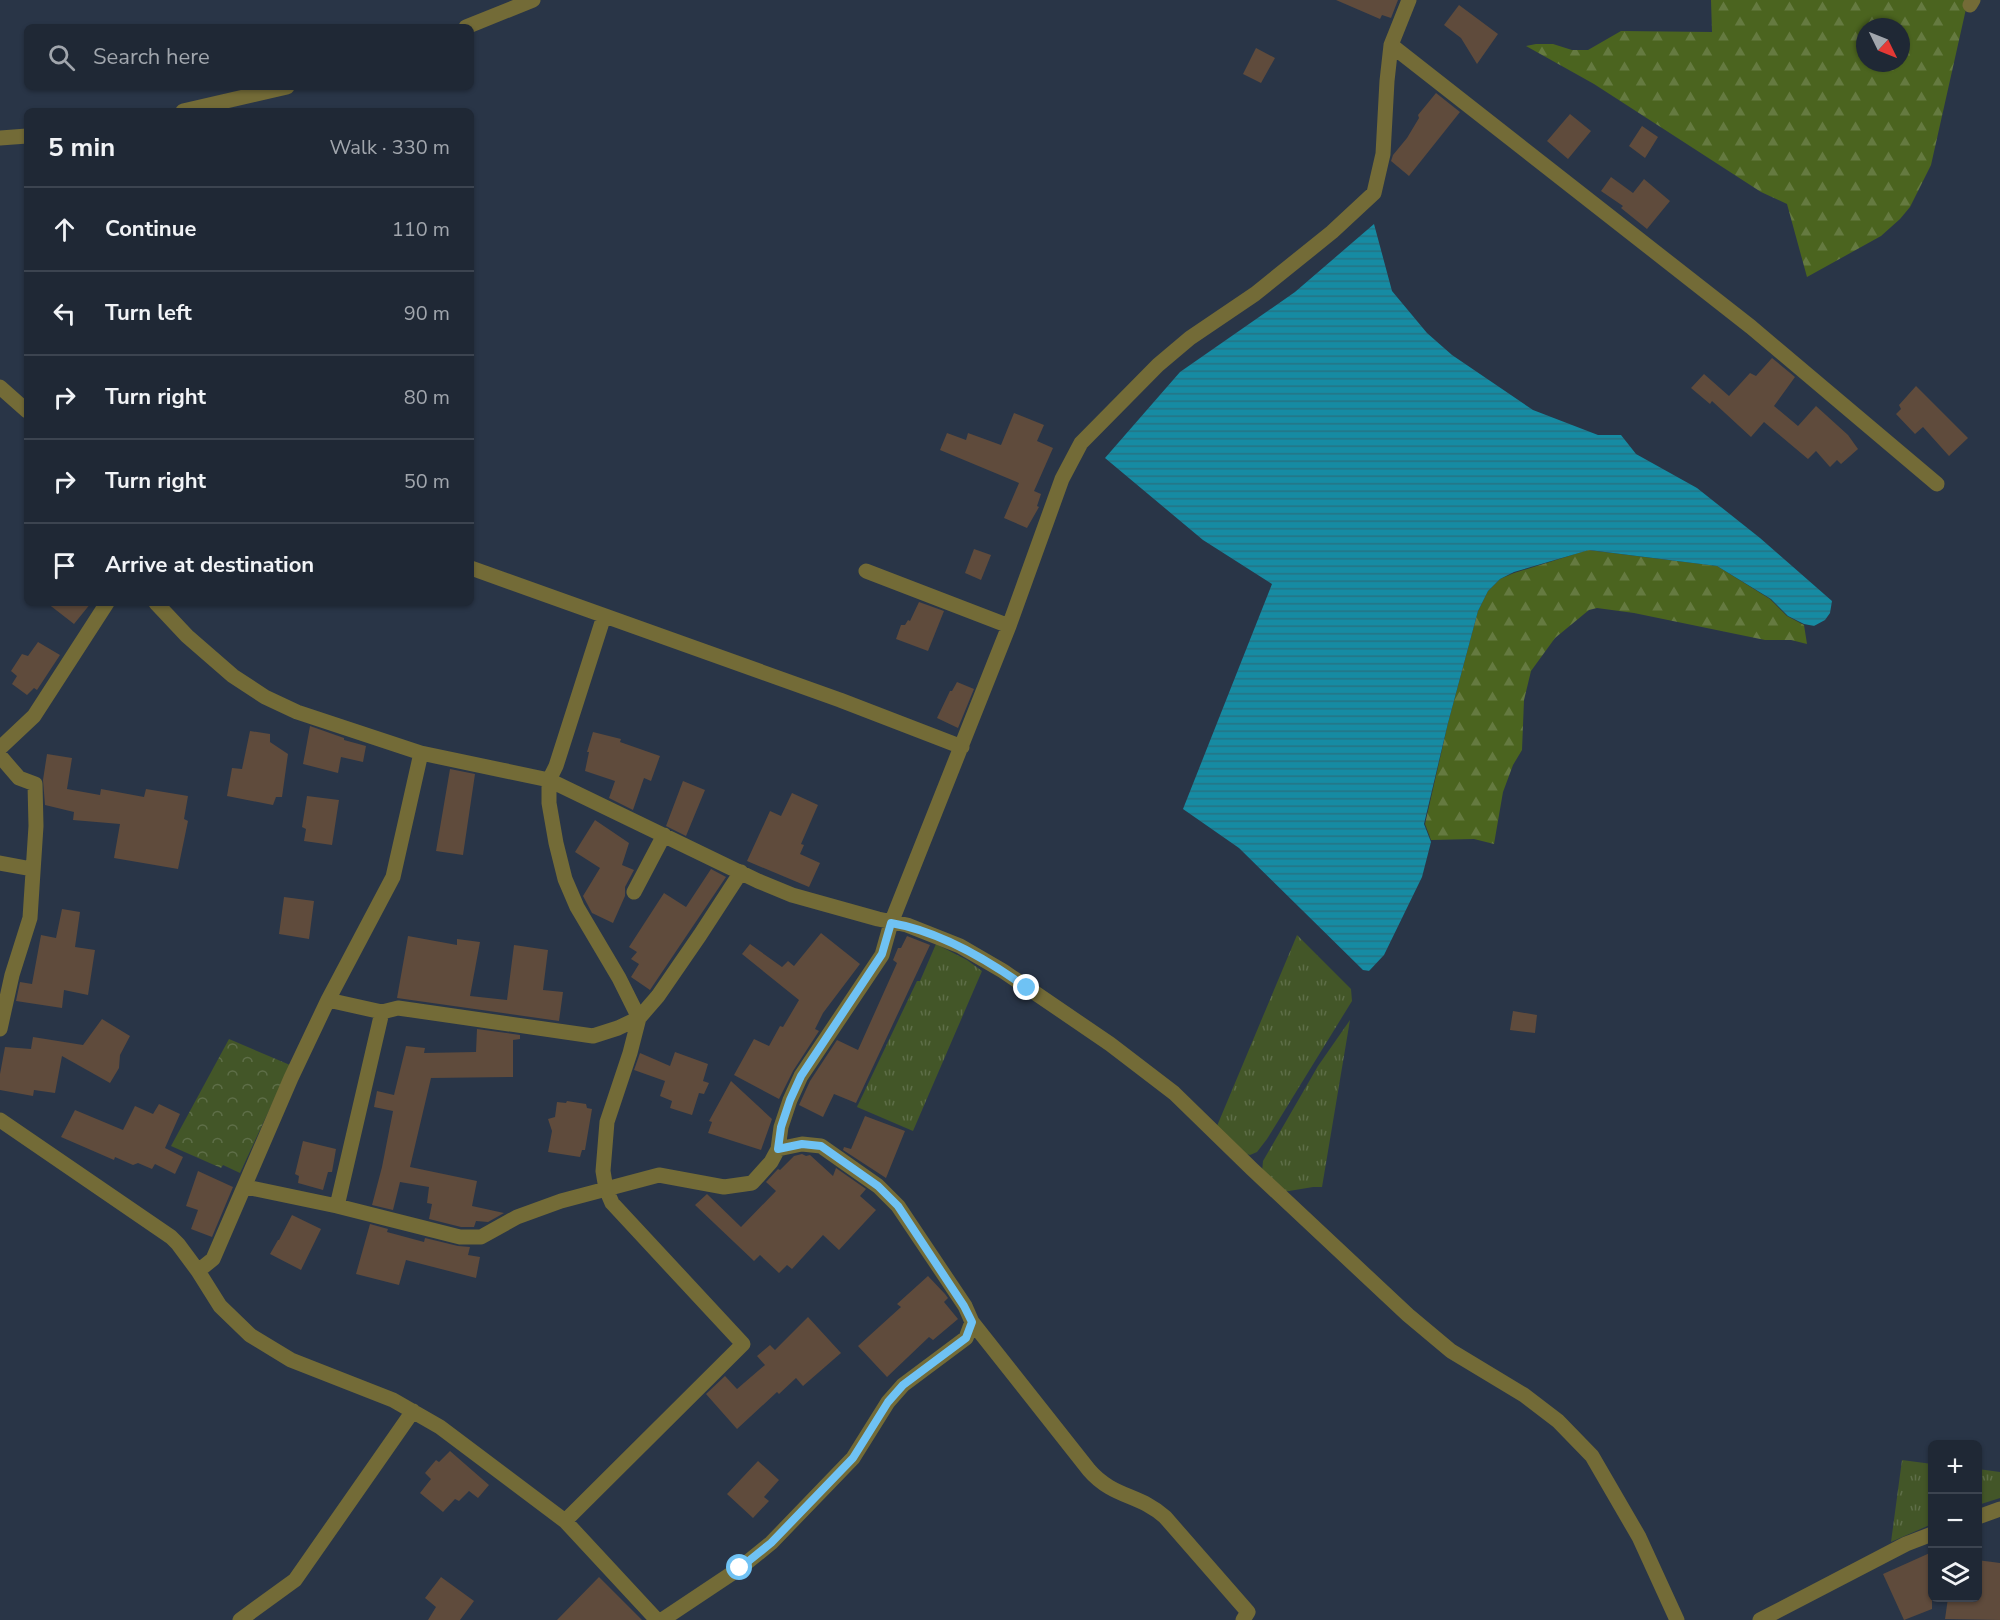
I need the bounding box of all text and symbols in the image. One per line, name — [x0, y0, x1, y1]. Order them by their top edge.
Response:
north arrow — [1856, 18, 1910, 72]
search box — [24, 24, 474, 90]
icon: search — [45, 41, 78, 74]
text: Search here — [93, 42, 210, 72]
text: 5 min — [48, 130, 115, 165]
text: Walk · 330 m — [330, 134, 450, 161]
icon: ahead — [48, 213, 81, 246]
text: Continue — [105, 214, 196, 244]
text: 110 m — [392, 216, 450, 243]
icon: left — [48, 297, 81, 330]
text: Turn left — [105, 298, 192, 328]
text: 90 m — [404, 300, 450, 327]
icon: right — [48, 381, 81, 414]
text: Turn right — [105, 382, 206, 412]
text: 80 m — [404, 384, 450, 411]
icon: right — [48, 465, 81, 498]
text: Turn right — [105, 466, 206, 496]
text: 50 m — [404, 468, 450, 495]
icon: arrive — [48, 549, 81, 582]
text: Arrive at destination — [105, 550, 314, 580]
route end — [1013, 974, 1039, 1000]
map controls — [1928, 1440, 1982, 1602]
button: + — [1928, 1440, 1982, 1494]
button: − — [1928, 1494, 1982, 1548]
button: layers — [1928, 1548, 1982, 1602]
route start — [726, 1554, 752, 1580]

